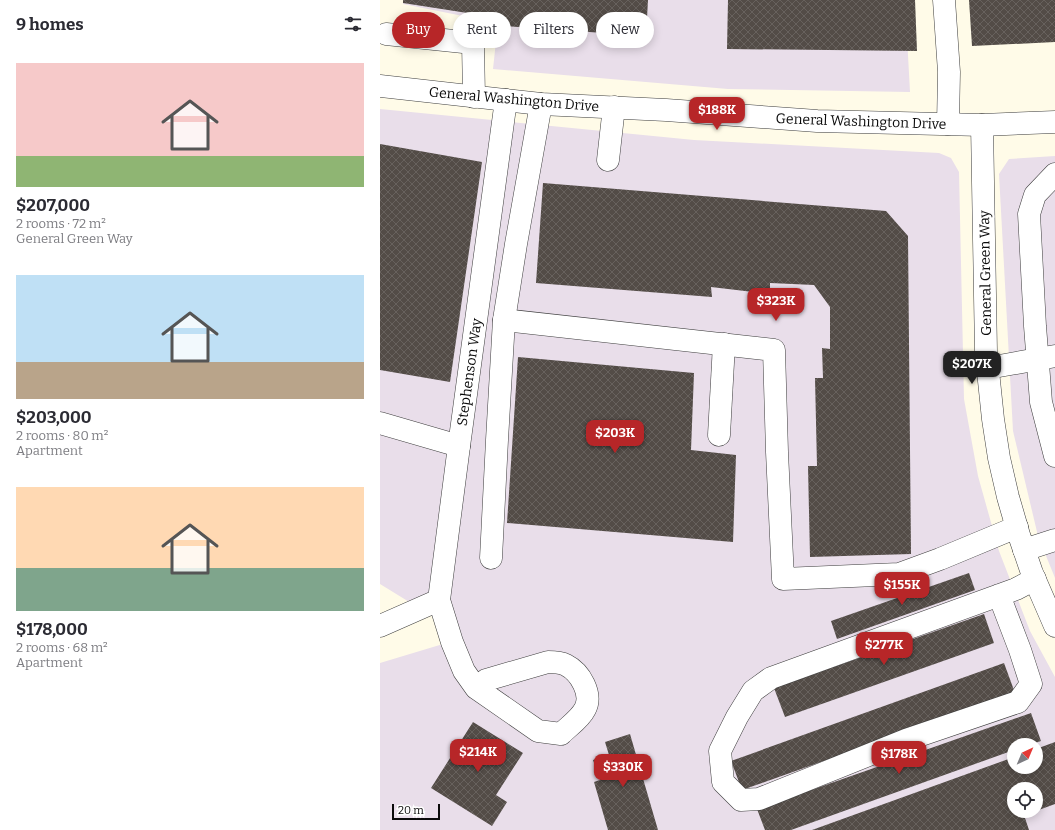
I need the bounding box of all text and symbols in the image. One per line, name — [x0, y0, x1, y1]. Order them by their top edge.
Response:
chip: Buy — [392, 12, 445, 48]
chip: Rent — [453, 12, 511, 48]
chip: Filters — [519, 12, 588, 48]
chip: New — [596, 12, 654, 48]
icon: filters — [342, 13, 364, 35]
text: 9 homes — [16, 14, 84, 35]
street label: General Washington Drive — [428, 84, 600, 115]
icon: home — [154, 89, 226, 161]
pin: $188K — [689, 97, 745, 131]
text: $188K — [698, 102, 736, 117]
street label: General Washington Drive — [775, 110, 947, 133]
text: $207,000 — [16, 195, 90, 216]
street label: General Green Way — [976, 209, 995, 336]
text: 2 rooms · 72 m² — [16, 216, 106, 231]
text: General Green Way — [16, 231, 133, 246]
pin: $323K — [748, 288, 804, 322]
text: $323K — [756, 293, 796, 308]
icon: home — [154, 301, 226, 373]
street label: Stephenson Way — [454, 317, 486, 427]
pin: $207K — [944, 351, 1000, 385]
text: $207K — [952, 356, 992, 371]
text: $203,000 — [16, 407, 92, 428]
pin: $203K — [587, 420, 643, 454]
text: $203K — [595, 425, 635, 440]
text: 2 rooms · 80 m² — [16, 428, 108, 443]
text: Apartment — [16, 443, 83, 458]
icon: home — [154, 513, 226, 585]
pin: $155K — [874, 572, 930, 606]
text: $155K — [884, 577, 921, 592]
text: $178,000 — [16, 619, 88, 640]
pin: $277K — [856, 632, 912, 666]
text: $277K — [865, 637, 903, 652]
text: 2 rooms · 68 m² — [16, 640, 108, 655]
text: Apartment — [16, 655, 83, 670]
north arrow — [1007, 738, 1043, 774]
map controls — [1007, 738, 1043, 818]
pin: $214K — [450, 739, 506, 773]
pin: $178K — [871, 741, 927, 775]
text: $214K — [459, 744, 497, 759]
text: $178K — [880, 746, 918, 761]
pin: $330K — [595, 754, 651, 788]
text: $330K — [603, 759, 643, 774]
button: locate — [1007, 782, 1043, 818]
scale bar — [392, 802, 440, 821]
text: 20 m — [398, 804, 424, 817]

